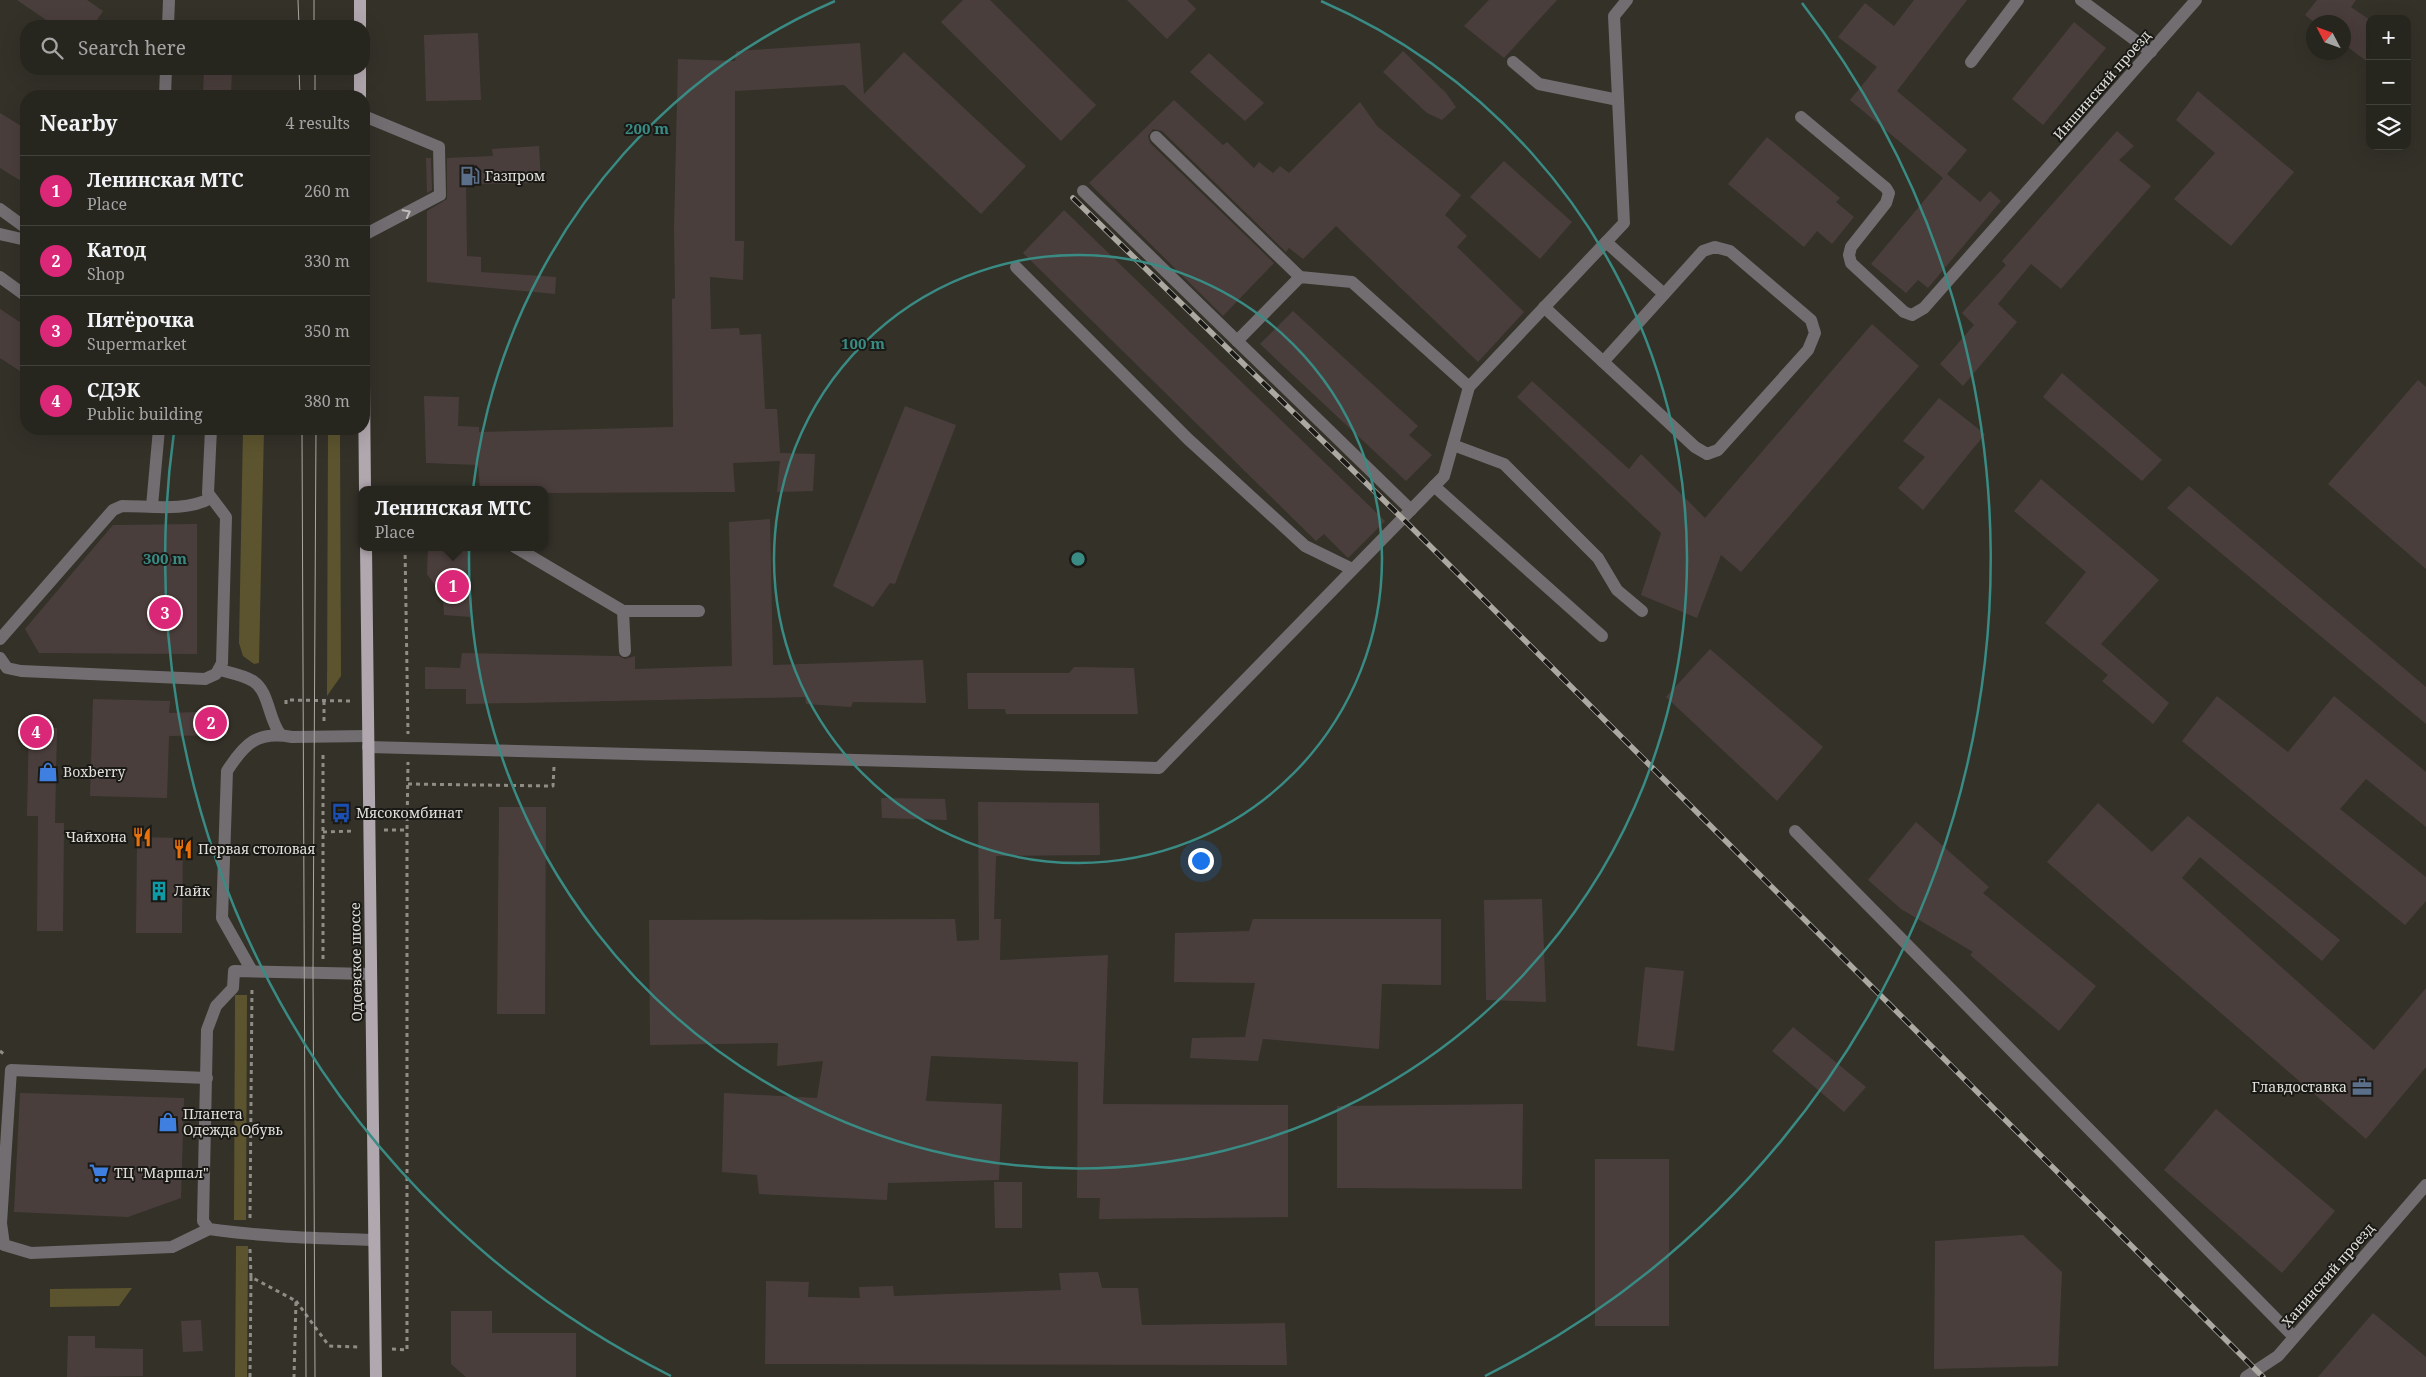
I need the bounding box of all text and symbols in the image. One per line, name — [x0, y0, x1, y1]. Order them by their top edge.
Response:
north arrow — [2306, 15, 2351, 60]
map controls — [2366, 15, 2411, 150]
button: + — [2366, 15, 2411, 60]
search box — [20, 20, 370, 75]
street label: Иншинский проезд — [2049, 26, 2155, 144]
icon: search — [38, 34, 66, 62]
text: Search here — [78, 35, 186, 61]
button: − — [2366, 60, 2411, 105]
button: layers — [2366, 105, 2411, 150]
text: Nearby — [40, 109, 118, 137]
text: 4 results — [286, 112, 350, 134]
text: 200 m — [625, 118, 669, 138]
fuel station icon: Газпром — [459, 165, 481, 187]
place label: Газпром — [485, 166, 545, 185]
text: Ленинская МТС — [87, 167, 244, 193]
text: 1 — [51, 180, 61, 202]
text: 260 m — [304, 180, 350, 202]
text: Place — [87, 193, 127, 215]
one-way arrow — [402, 209, 411, 219]
text: Катод — [87, 237, 146, 263]
text: 2 — [51, 250, 61, 272]
text: 330 m — [304, 250, 350, 272]
text: Shop — [87, 263, 125, 285]
text: Пятёрочка — [87, 307, 195, 333]
text: 3 — [51, 320, 61, 342]
text: 350 m — [304, 320, 350, 342]
text: Supermarket — [87, 333, 187, 355]
text: 100 m — [841, 333, 885, 353]
text: СДЭК — [87, 377, 140, 403]
text: 4 — [51, 390, 61, 412]
text: 380 m — [304, 390, 350, 412]
text: Public building — [87, 403, 203, 425]
popup — [358, 486, 548, 551]
text: Ленинская МТС — [375, 495, 531, 521]
text: Place — [375, 521, 415, 543]
text: 300 m — [143, 548, 187, 568]
centre of rings — [1069, 550, 1087, 568]
pin: 1 — [437, 567, 469, 605]
pin: 3 — [149, 594, 181, 632]
pin: 2 — [195, 704, 227, 742]
pin: 4 — [20, 713, 52, 751]
shop icon: Boxberry — [37, 761, 59, 783]
place label: Boxberry — [63, 762, 126, 781]
bus stop icon: Мясокомбинат — [330, 802, 352, 824]
place label: Мясокомбинат — [356, 803, 463, 822]
restaurant icon: Чайхона — [131, 826, 153, 848]
place label: Чайхона — [65, 827, 127, 846]
restaurant icon: Первая столовая — [172, 838, 194, 860]
place label: Первая столовая — [198, 839, 316, 858]
your location — [1188, 848, 1214, 874]
building icon: Лайк — [148, 880, 170, 902]
place label: Лайк — [174, 881, 211, 900]
street label: Одоевское шоссе — [345, 902, 366, 1022]
office icon: Главдоставка — [2351, 1076, 2373, 1098]
place label: Главдоставка — [2252, 1077, 2347, 1096]
place label: Планета Одежда Обувь — [183, 1104, 283, 1139]
shop icon: Планета Одежда Обувь — [157, 1111, 179, 1133]
supermarket icon: ТЦ "Маршал" — [88, 1162, 110, 1184]
place label: ТЦ "Маршал" — [114, 1163, 209, 1182]
street label: Ханинский проезд — [2277, 1218, 2378, 1331]

